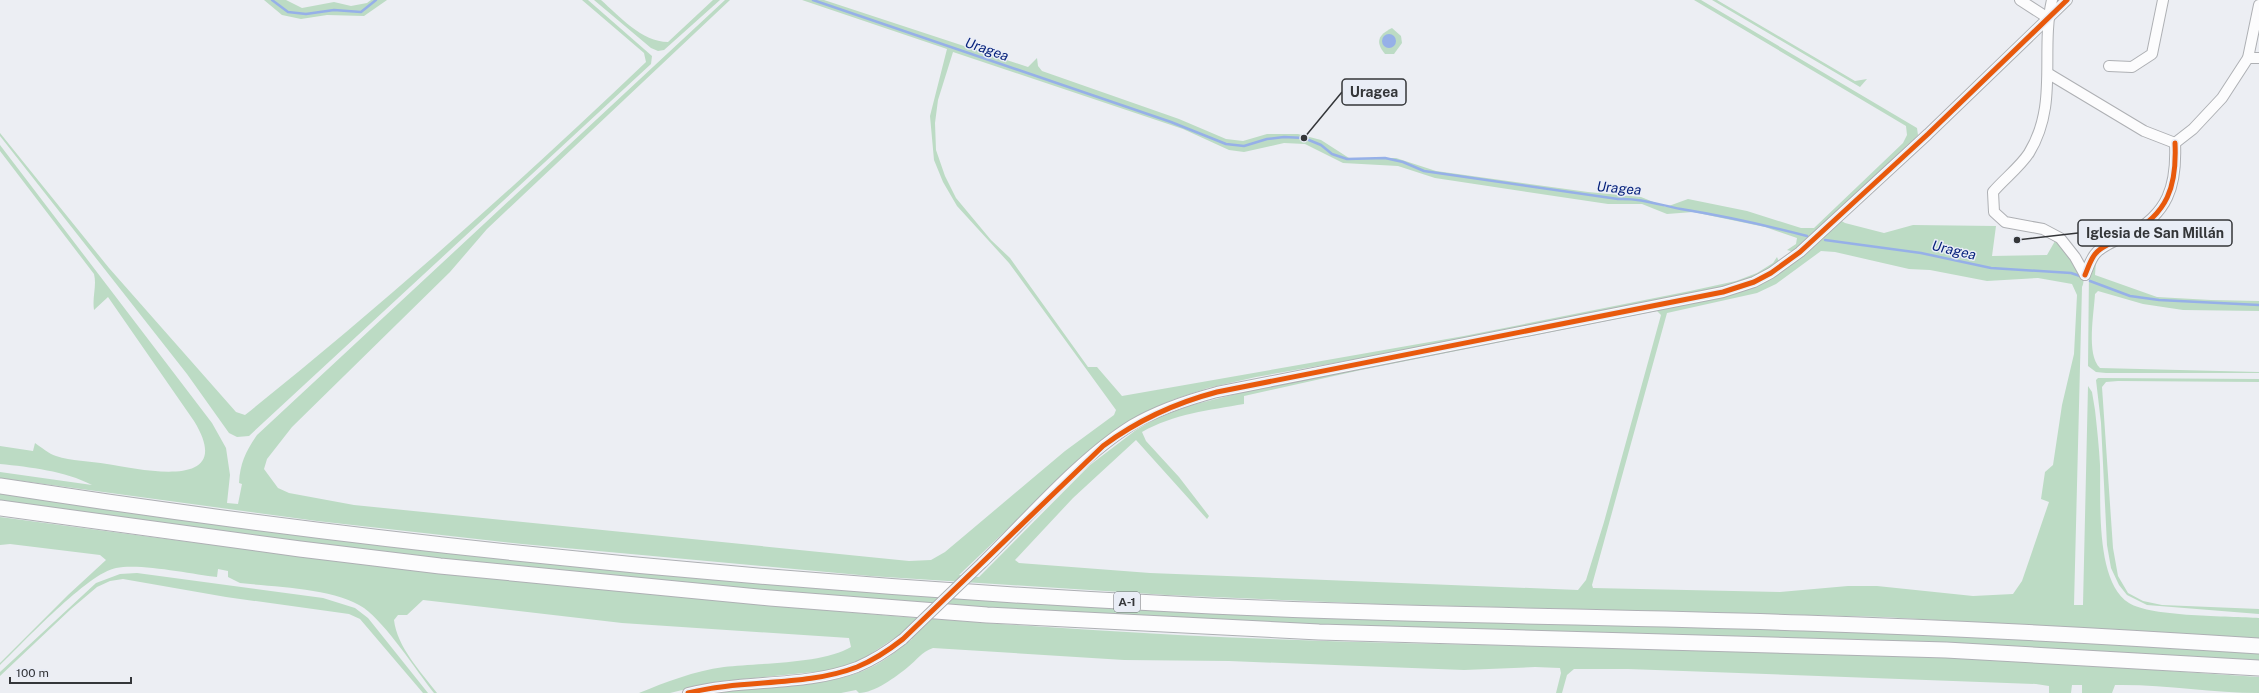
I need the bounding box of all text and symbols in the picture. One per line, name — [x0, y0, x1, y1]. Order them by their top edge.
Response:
water label: Uragea — [963, 34, 1011, 64]
callout: Uragea — [1342, 79, 1406, 105]
text: Uragea — [1350, 84, 1398, 100]
water label: Uragea — [1596, 178, 1642, 198]
callout: Iglesia de San Millán — [2078, 220, 2232, 246]
text: Iglesia de San Millán — [2086, 225, 2224, 241]
water label: Uragea — [1930, 237, 1978, 263]
road number: A-1 — [1114, 592, 1140, 612]
scale bar — [10, 659, 131, 685]
text: 100 m — [16, 666, 49, 680]

